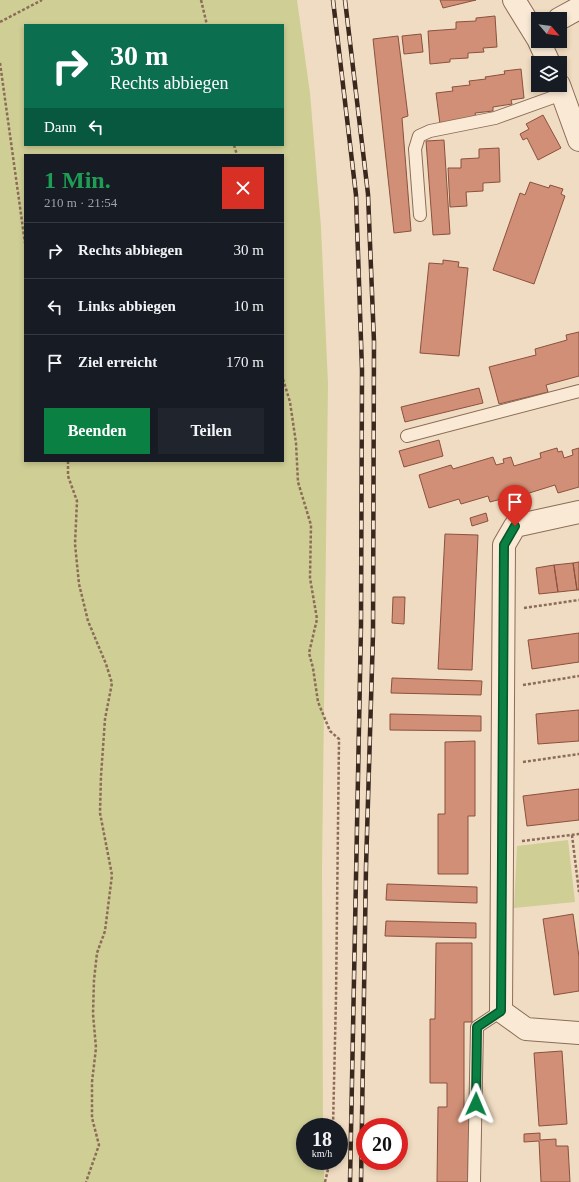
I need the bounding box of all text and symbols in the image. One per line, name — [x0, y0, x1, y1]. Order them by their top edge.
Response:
north arrow — [531, 12, 567, 48]
map controls — [531, 12, 567, 92]
icon: right — [44, 40, 96, 92]
text: 30 m — [110, 40, 168, 71]
button: layers — [531, 56, 567, 92]
text: Rechts abbiegen — [110, 73, 228, 93]
icon: left — [85, 116, 107, 138]
text: Dann — [44, 119, 77, 135]
text: 1 Min. — [44, 167, 111, 193]
button: close — [222, 167, 264, 209]
text: 210 m · 21:54 — [44, 195, 117, 210]
icon: right — [44, 240, 66, 262]
text: Rechts abbiegen — [78, 242, 183, 258]
text: 30 m — [234, 242, 264, 258]
icon: left — [44, 296, 66, 318]
text: Links abbiegen — [78, 298, 176, 314]
text: 10 m — [234, 298, 264, 314]
icon: arrive — [44, 352, 66, 374]
text: Ziel erreicht — [78, 354, 157, 370]
text: 170 m — [226, 354, 264, 370]
button: Beenden — [44, 408, 150, 454]
button: Teilen — [158, 408, 264, 454]
pin — [498, 485, 532, 526]
icon: arrive — [504, 491, 526, 513]
position arrow — [455, 1083, 497, 1125]
speed limit sign: 20 — [356, 1118, 408, 1170]
text: 18 — [312, 1128, 332, 1150]
text: km/h — [312, 1148, 332, 1159]

